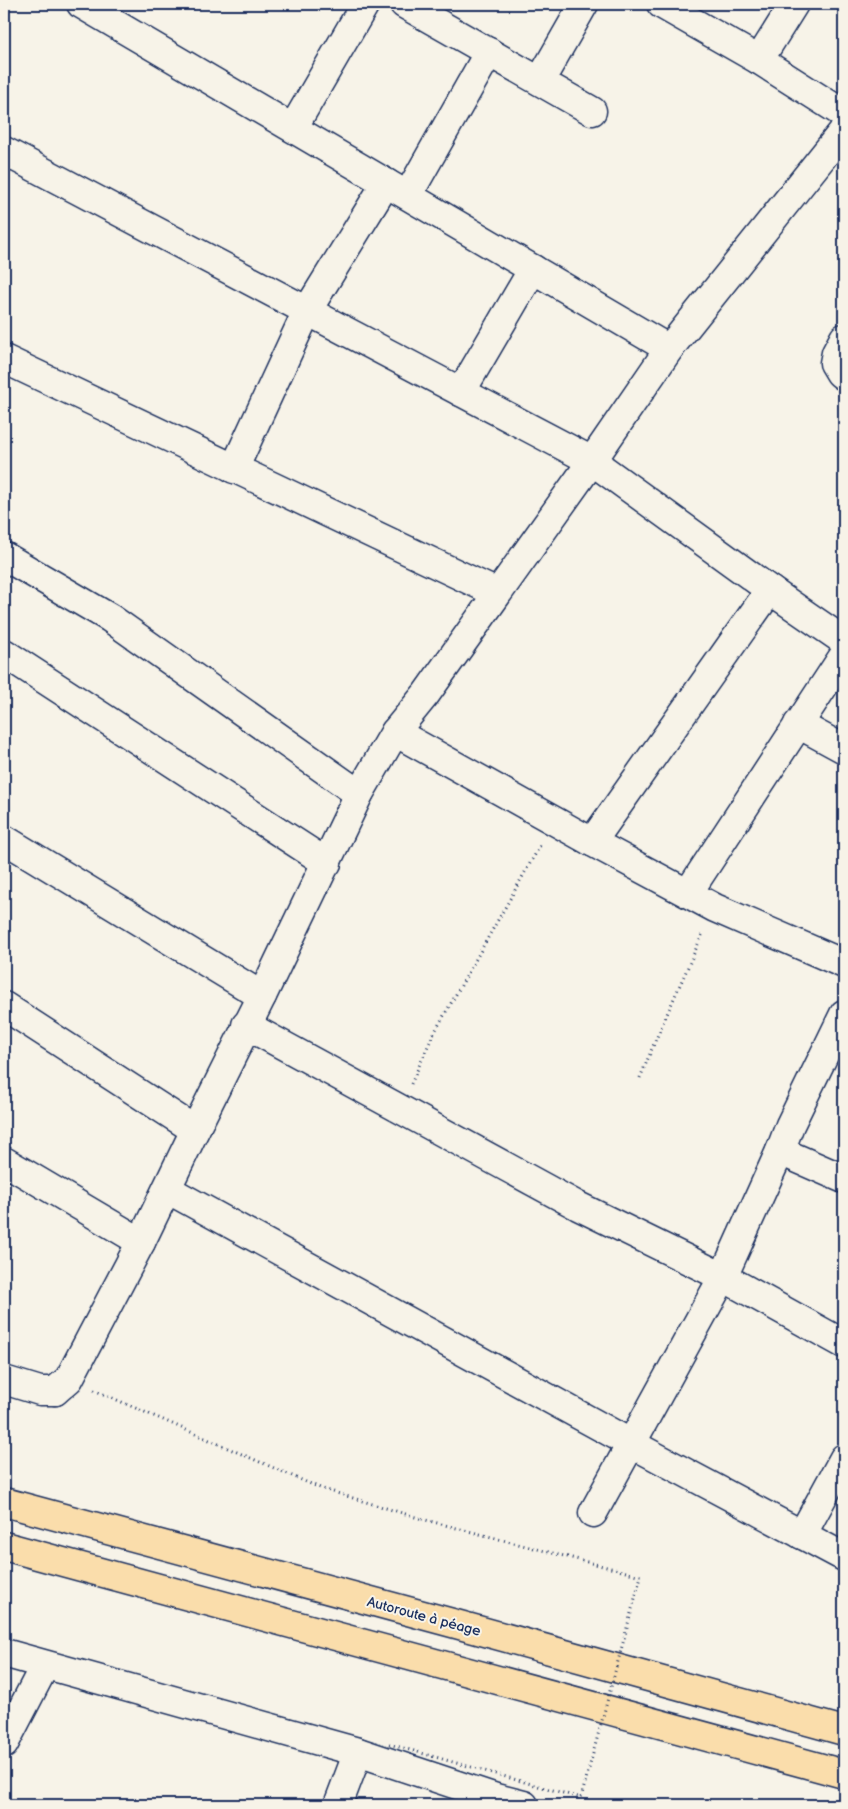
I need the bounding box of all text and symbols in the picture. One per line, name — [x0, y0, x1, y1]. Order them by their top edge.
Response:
street label: Autoroute à péage — [365, 1593, 483, 1640]

